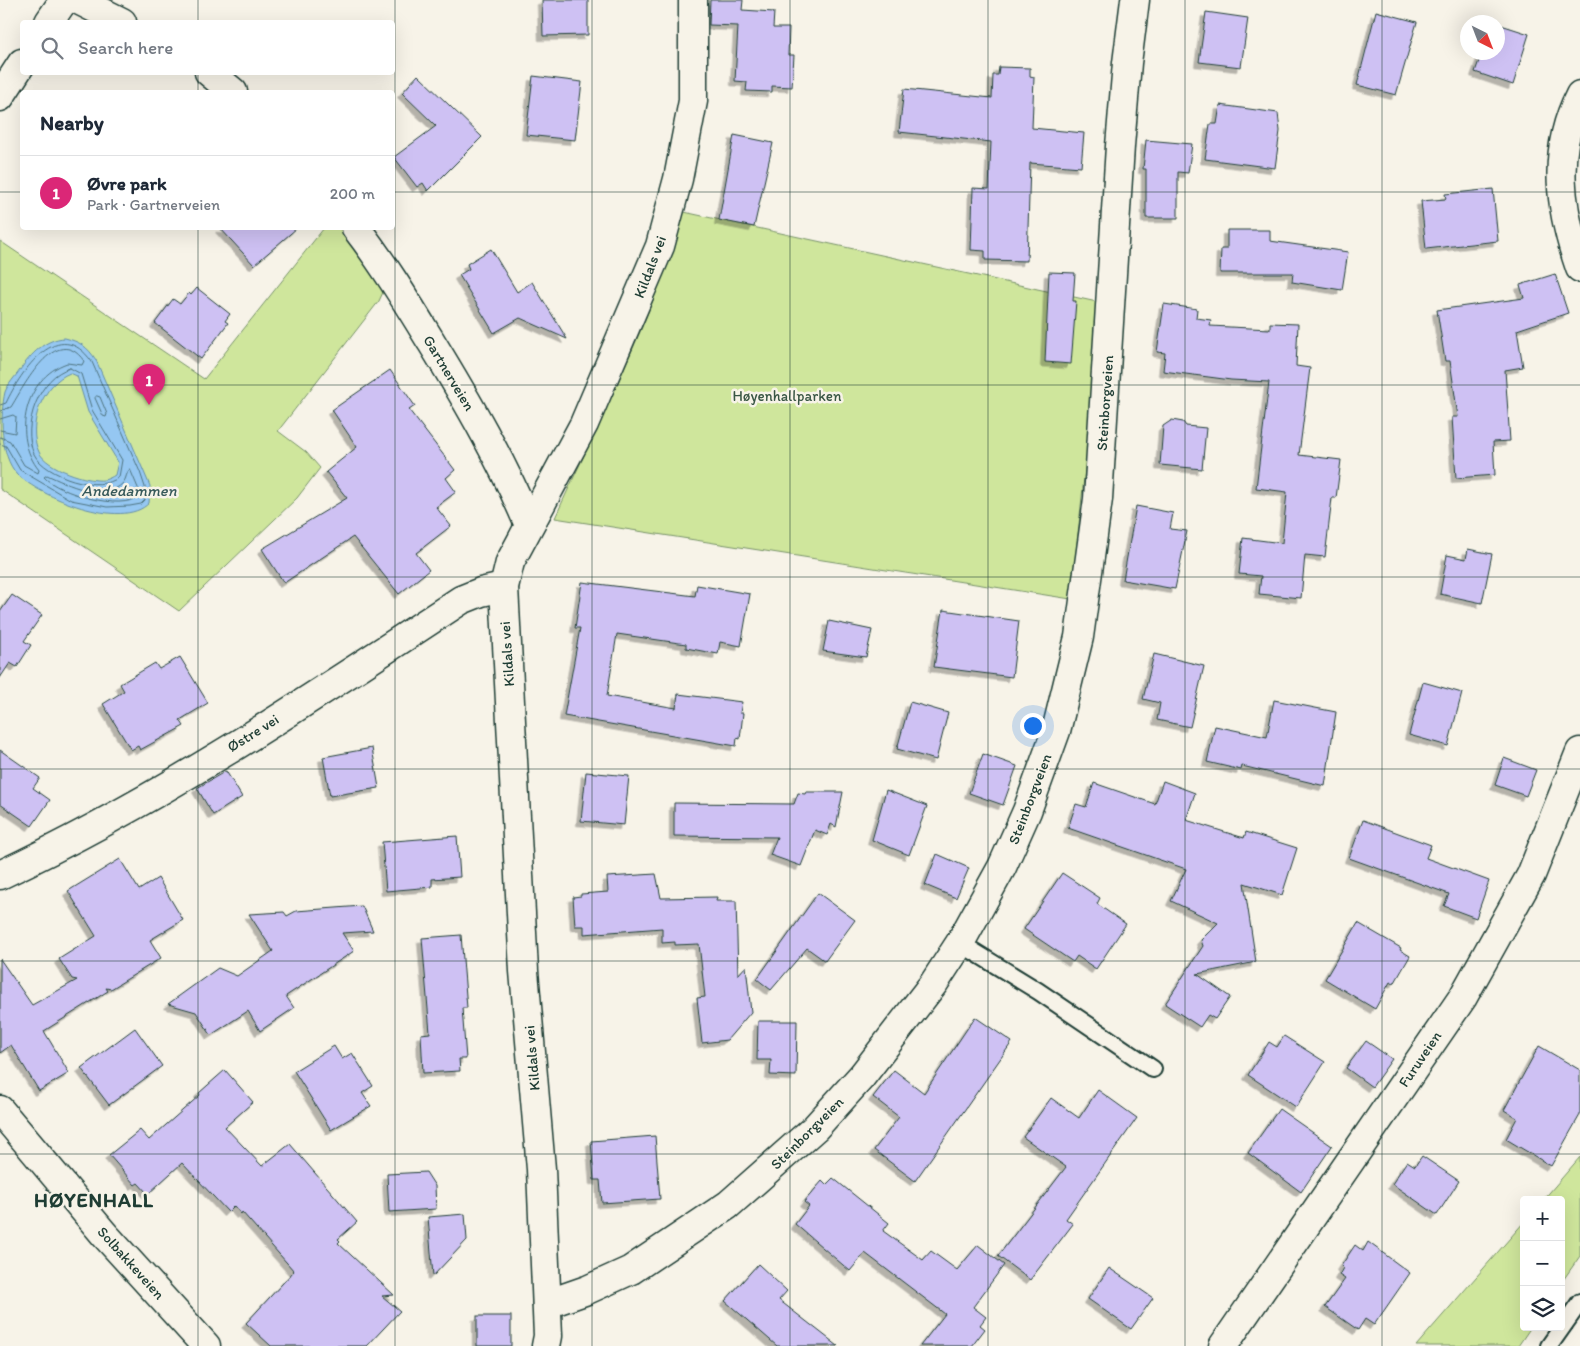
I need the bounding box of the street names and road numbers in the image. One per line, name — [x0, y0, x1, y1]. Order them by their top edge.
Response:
street label: Kildals vei — [630, 233, 670, 301]
street label: Gartnerveien — [419, 332, 479, 414]
street label: Steinborgveien — [1093, 354, 1117, 451]
street label: Kildals vei — [496, 621, 518, 687]
street label: Østre vei — [224, 710, 282, 756]
street label: Steinborgveien — [1004, 751, 1056, 847]
street label: Kildals vei — [520, 1025, 544, 1091]
street label: Furuveien — [1395, 1027, 1446, 1090]
street label: Steinborgveien — [767, 1092, 848, 1173]
street label: Solbakkeveien — [94, 1223, 169, 1304]

